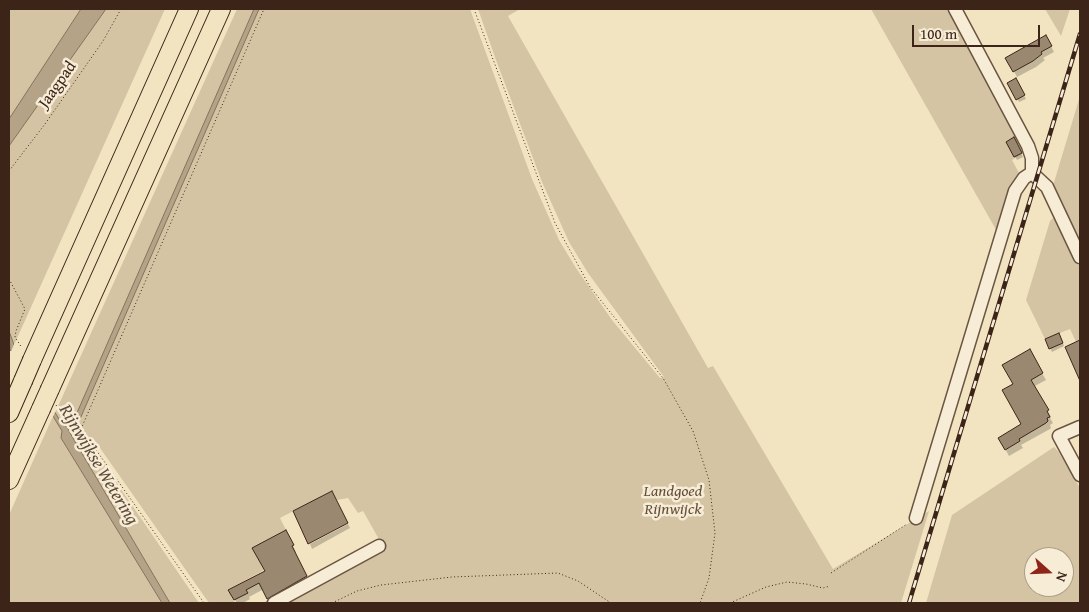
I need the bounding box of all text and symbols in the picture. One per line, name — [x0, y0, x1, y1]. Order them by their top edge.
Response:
scale bar — [914, 15, 1042, 47]
text: 100 m — [920, 23, 957, 44]
street label: Jaagpad — [35, 58, 81, 112]
water label: Rijnwijkse Wetering — [54, 401, 142, 529]
park label: Landgoed Rijnwijck — [644, 482, 702, 520]
north arrow — [1024, 547, 1074, 597]
text: N — [1051, 569, 1073, 585]

